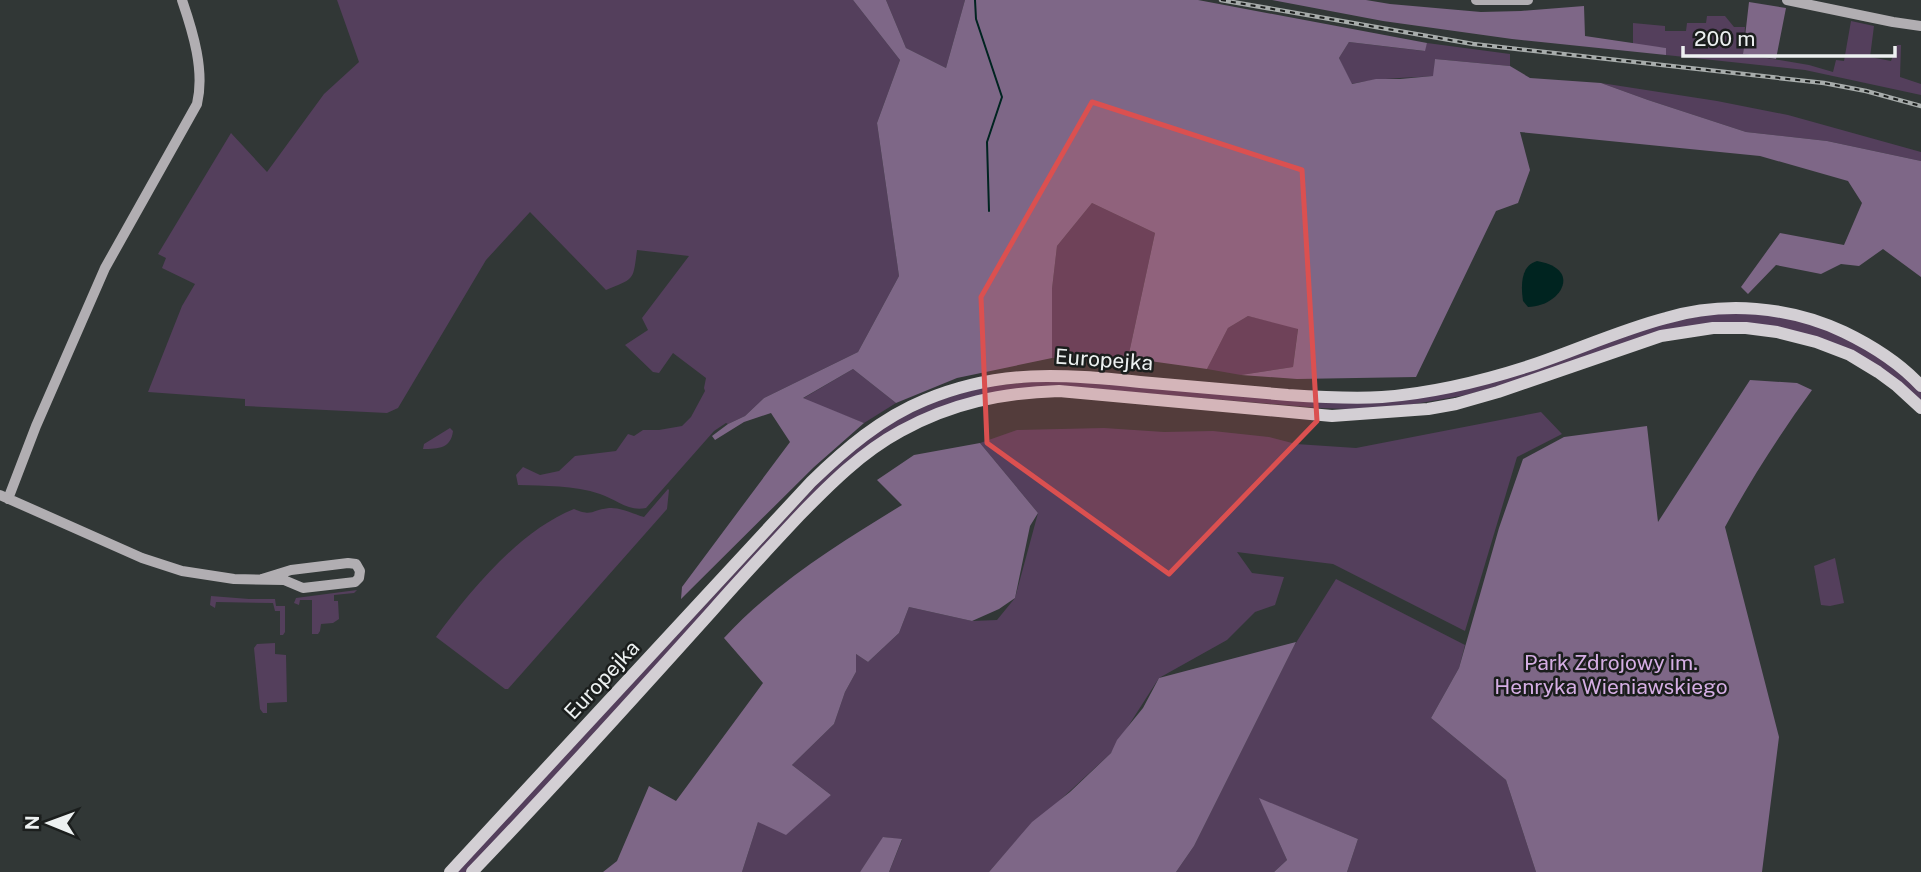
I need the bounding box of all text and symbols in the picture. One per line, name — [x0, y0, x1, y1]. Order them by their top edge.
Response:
scale bar — [1683, 14, 1895, 58]
text: 200 m — [1694, 26, 1755, 51]
street label: Europejka — [1054, 344, 1154, 375]
street label: Europejka — [559, 635, 644, 724]
park label: Park Zdrojowy im. Henryka Wieniawskiego — [1494, 650, 1728, 699]
north arrow — [14, 788, 84, 858]
text: N — [21, 815, 43, 830]

